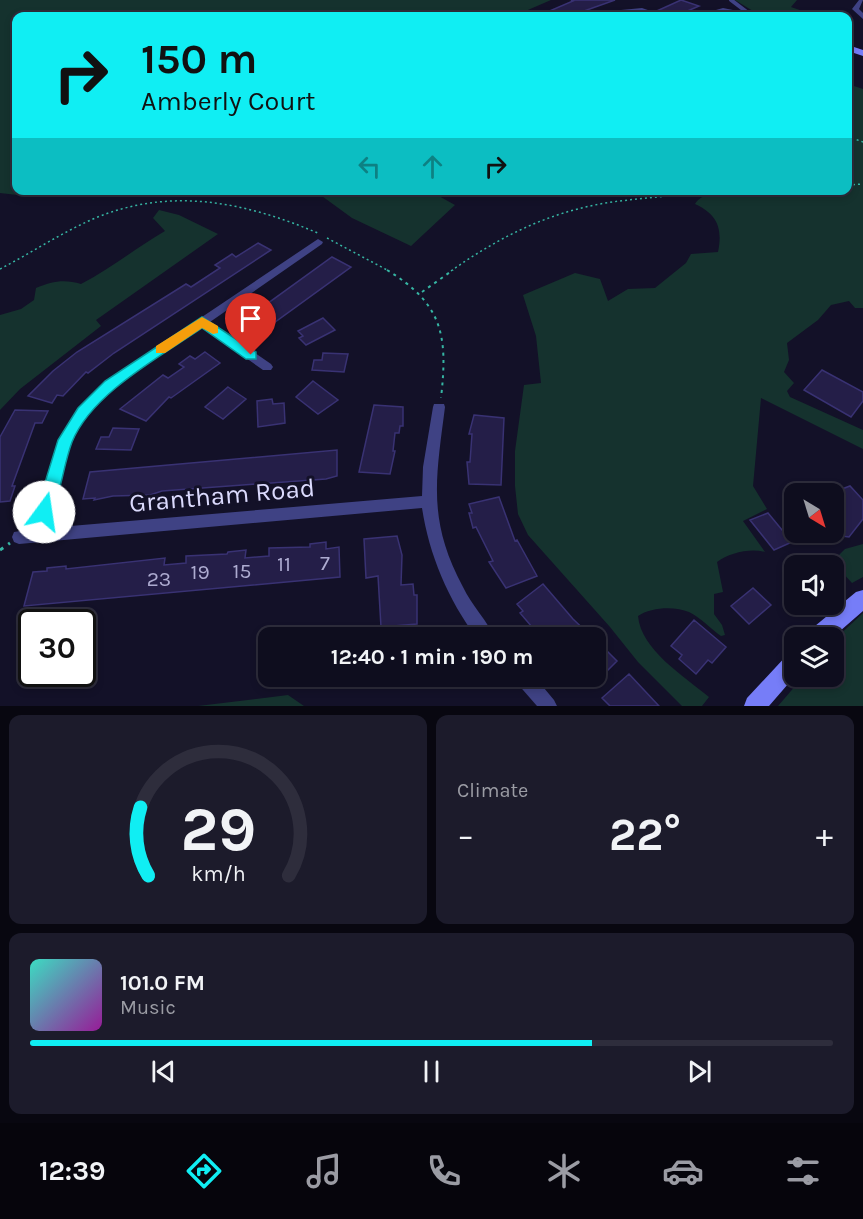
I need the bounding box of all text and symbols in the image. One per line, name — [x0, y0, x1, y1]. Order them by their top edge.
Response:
text: 150 m — [141, 34, 257, 84]
icon: right — [42, 36, 120, 114]
text: Amberly Court — [141, 85, 316, 117]
icon: left — [353, 150, 386, 183]
icon: ahead — [416, 150, 449, 183]
icon: right — [479, 150, 512, 183]
pin — [225, 293, 276, 355]
icon: arrive — [234, 302, 267, 335]
street label: Grantham Road — [128, 472, 316, 519]
position arrow — [12, 480, 76, 544]
north arrow — [784, 483, 844, 543]
map controls — [784, 483, 844, 687]
house number: 7 — [320, 551, 330, 575]
house number: 11 — [277, 552, 291, 576]
button: sound — [784, 555, 844, 615]
house number: 15 — [233, 559, 251, 583]
house number: 19 — [190, 560, 210, 584]
house number: 23 — [147, 567, 171, 591]
speed limit sign: 30 — [18, 609, 96, 687]
button: layers — [784, 627, 844, 687]
text: 12:40 · 1 min · 190 m — [331, 644, 533, 670]
text: Climate — [457, 779, 528, 802]
text: 29 — [180, 793, 256, 866]
text: 22° — [609, 809, 681, 861]
text: − — [457, 816, 474, 854]
text: + — [816, 816, 833, 854]
text: km/h — [191, 862, 245, 887]
text: 101.0 FM — [120, 970, 205, 996]
text: Music — [120, 996, 176, 1019]
icon: previous — [147, 1055, 180, 1088]
icon: pause — [415, 1055, 448, 1088]
icon: next — [683, 1055, 716, 1088]
icon: directions — [183, 1150, 225, 1192]
icon: music — [303, 1150, 345, 1192]
icon: phone — [423, 1150, 465, 1192]
icon: climate — [543, 1150, 585, 1192]
icon: car — [662, 1150, 704, 1192]
icon: filters — [782, 1150, 824, 1192]
text: 12:39 — [39, 1155, 105, 1187]

